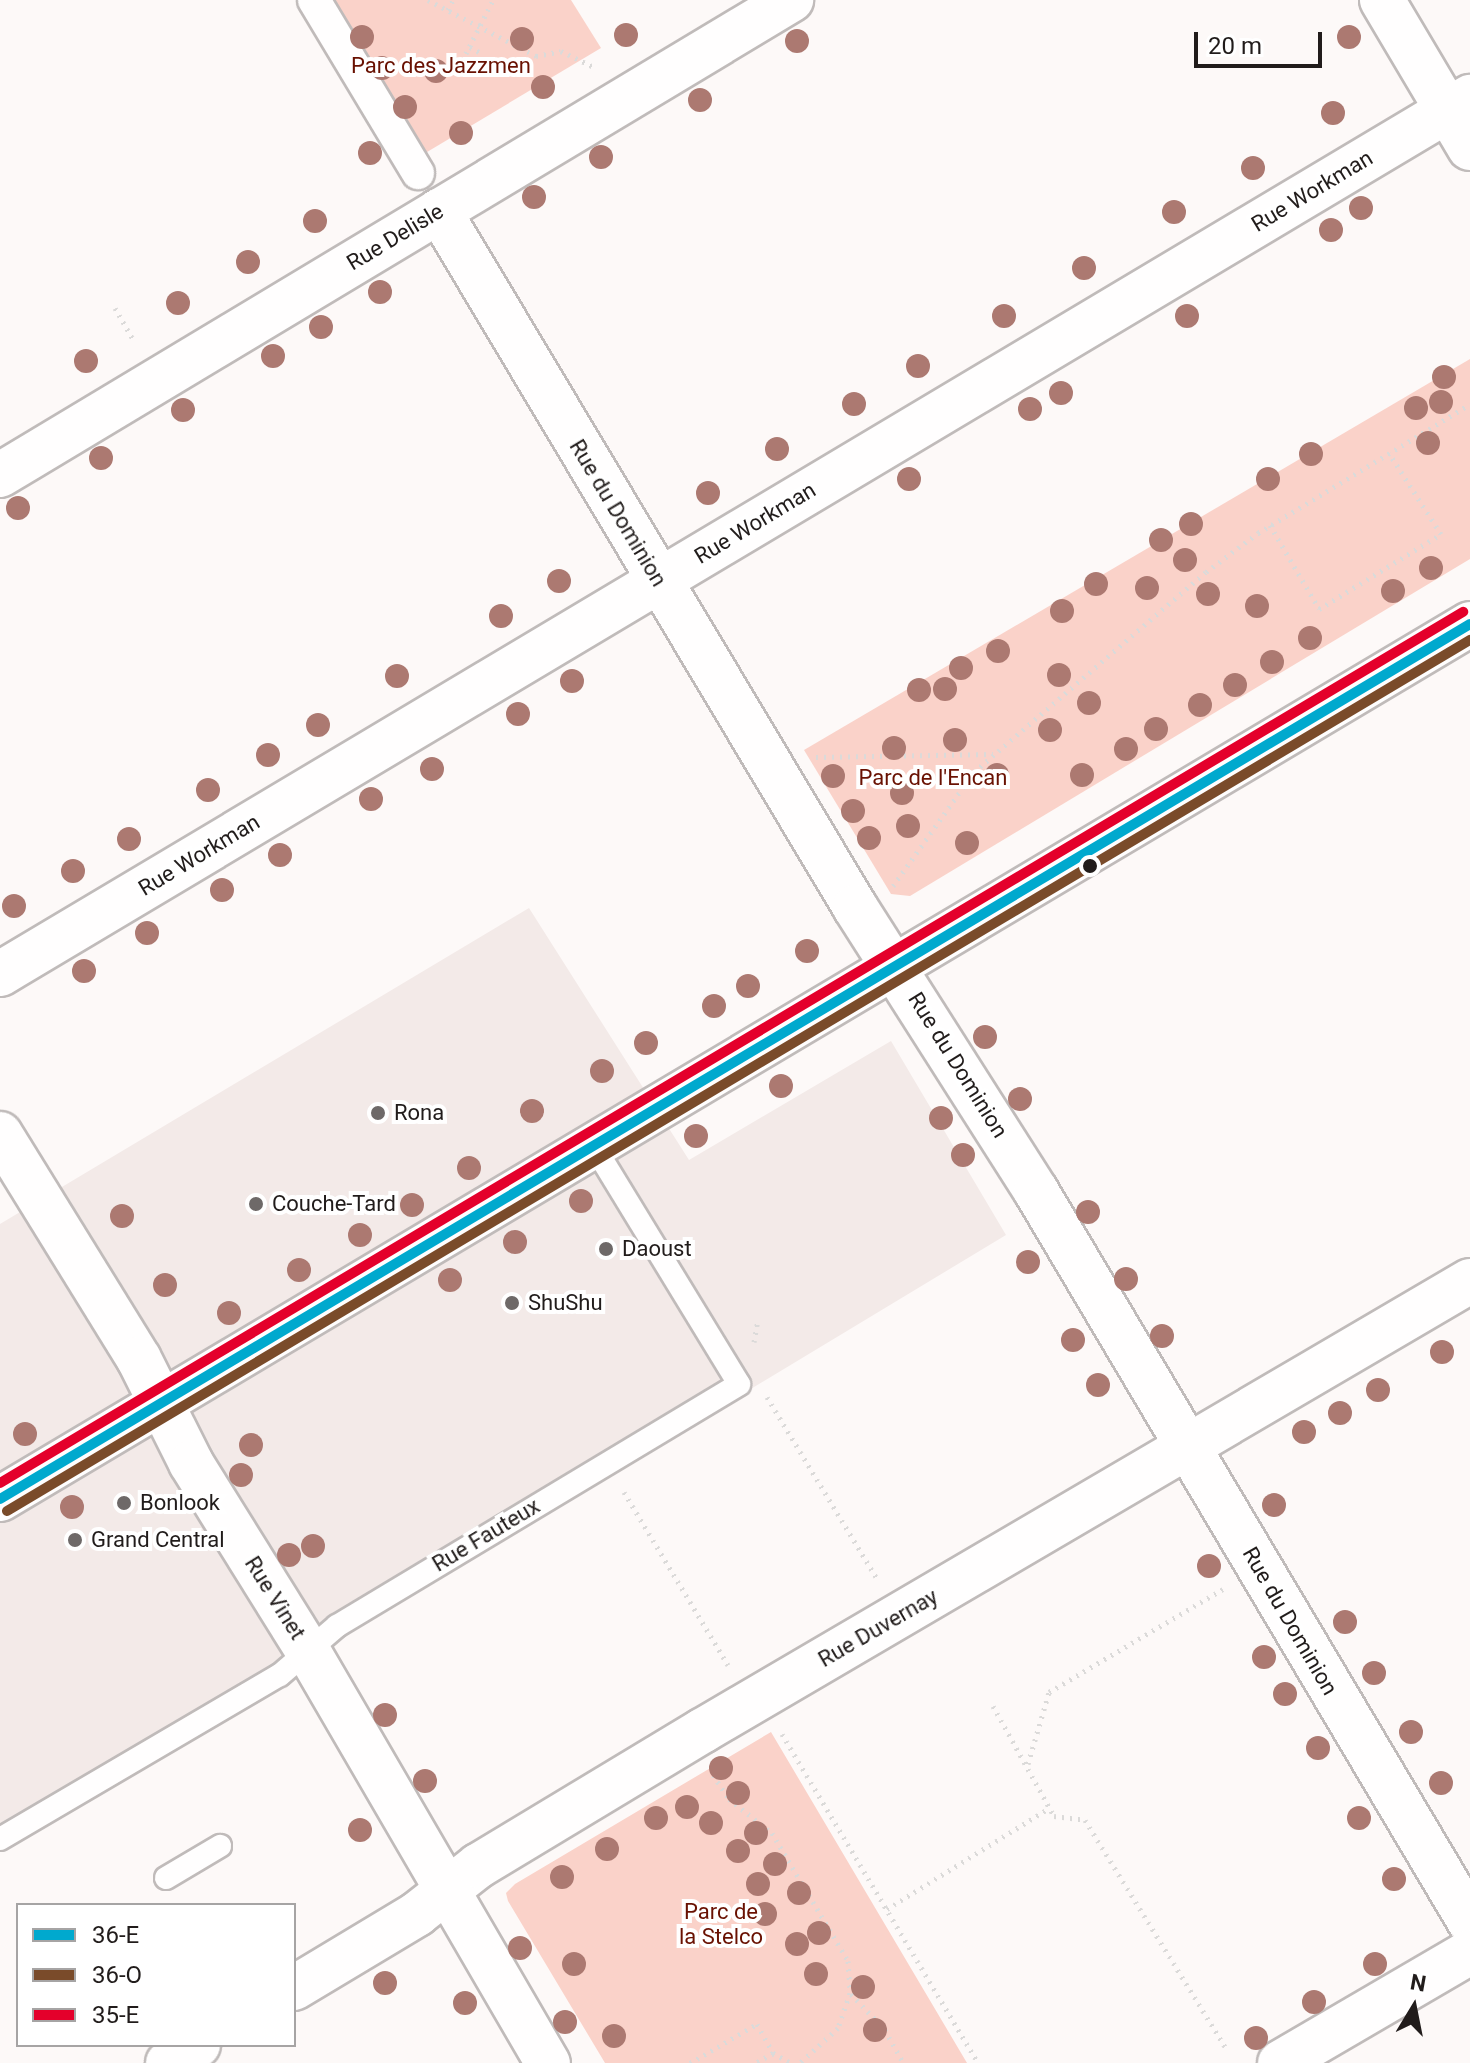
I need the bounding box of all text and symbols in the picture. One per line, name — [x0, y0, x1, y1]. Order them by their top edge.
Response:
scale bar — [1198, 16, 1326, 66]
text: 20 m — [1208, 32, 1262, 60]
park label: Parc des Jazzmen — [351, 53, 531, 79]
street label: Rue Workman — [1247, 145, 1377, 237]
street label: Rue Delisle — [342, 198, 448, 276]
street label: Rue du Dominion — [564, 435, 672, 591]
street label: Rue Workman — [690, 477, 820, 569]
park label: Parc de l'Encan — [859, 765, 1007, 791]
street label: Rue Workman — [134, 809, 264, 901]
unlabelled marker — [1082, 858, 1098, 874]
street label: Rue du Dominion — [903, 987, 1013, 1143]
place label: Rona — [394, 1100, 444, 1126]
marker: Rona — [369, 1104, 387, 1122]
place label: Couche-Tard — [272, 1191, 396, 1217]
marker: Couche-Tard — [247, 1195, 265, 1213]
place label: Daoust — [622, 1236, 692, 1262]
marker: Daoust — [597, 1240, 615, 1258]
place label: ShuShu — [528, 1290, 603, 1316]
marker: ShuShu — [503, 1294, 521, 1312]
place label: Bonlook — [140, 1490, 220, 1516]
street label: Rue Fauteux — [428, 1493, 544, 1577]
marker: Bonlook — [115, 1494, 133, 1512]
place label: Grand Central — [91, 1527, 225, 1553]
marker: Grand Central — [66, 1531, 84, 1549]
street label: Rue du Dominion — [1237, 1542, 1343, 1700]
street label: Rue Vinet — [239, 1551, 311, 1645]
street label: Rue Duvernay — [814, 1583, 942, 1673]
park label: Parc de la Stelco — [679, 1898, 763, 1950]
legend — [16, 1903, 296, 2047]
text: 36-E — [92, 1921, 139, 1949]
text: 36-O — [92, 1961, 142, 1989]
north arrow — [1374, 1967, 1454, 2047]
text: N — [1408, 1969, 1428, 1997]
text: 35-E — [92, 2001, 139, 2029]

